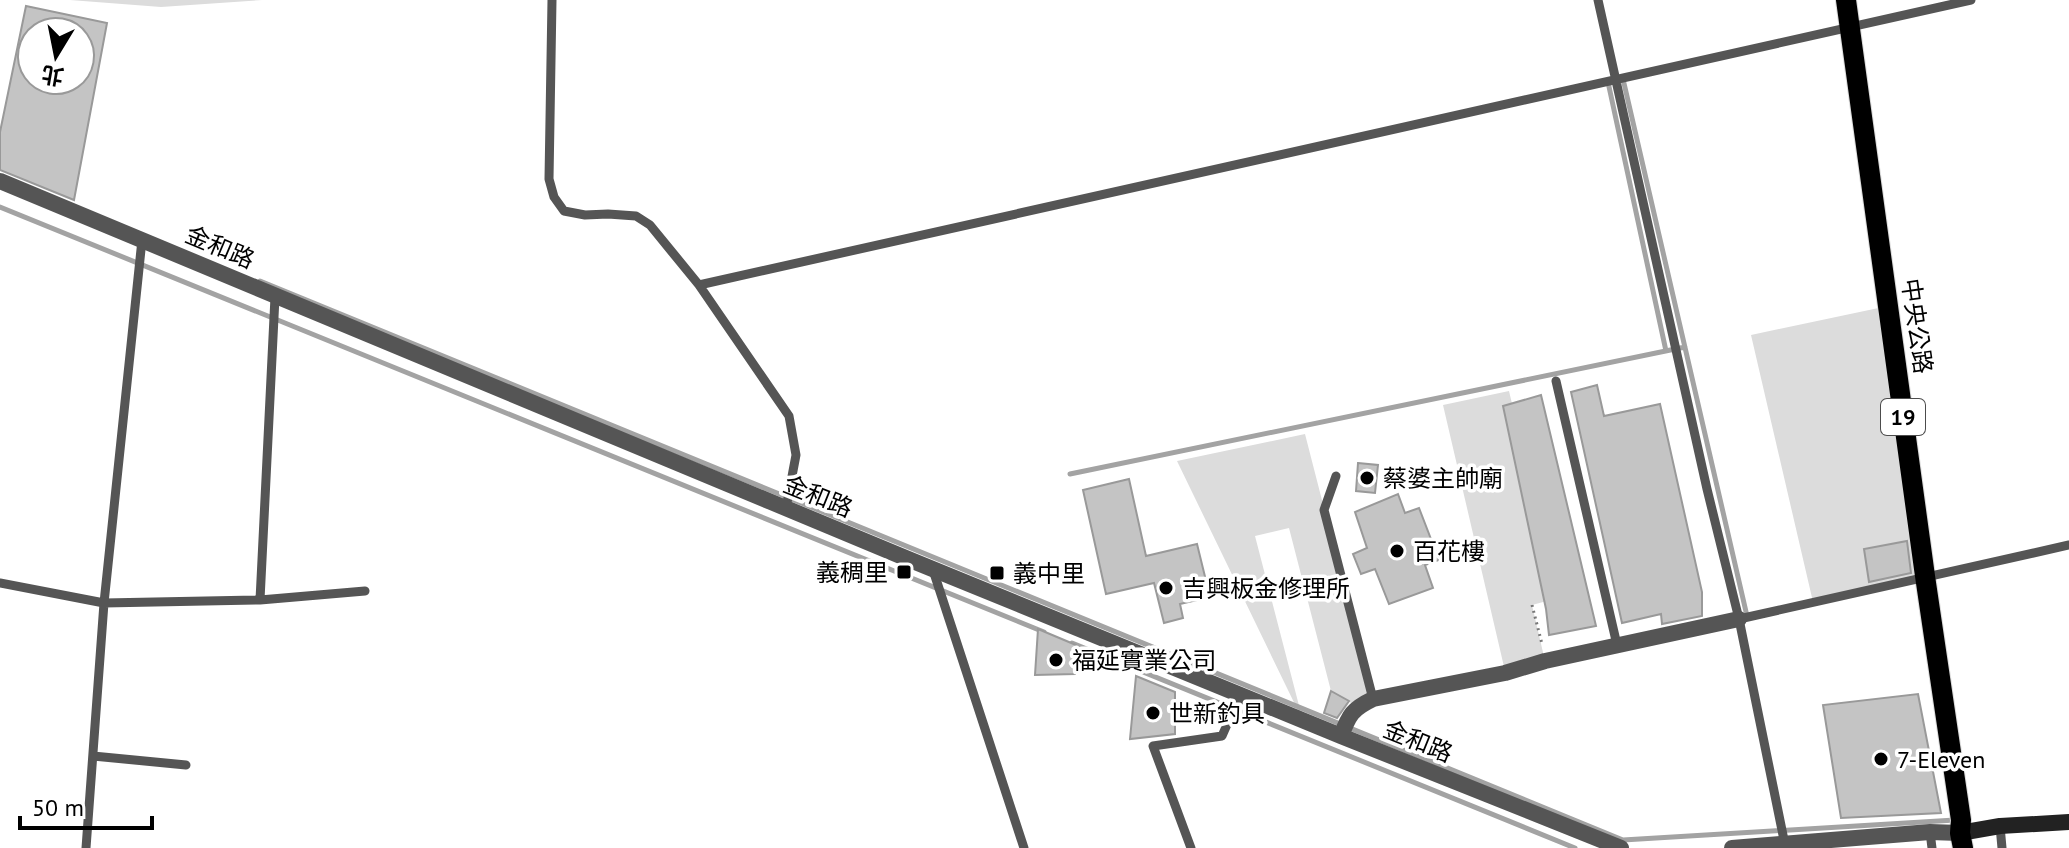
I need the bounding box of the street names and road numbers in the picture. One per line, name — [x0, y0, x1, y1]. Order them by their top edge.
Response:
street label: 金和路 — [181, 219, 259, 275]
street label: 中央公路 — [1895, 276, 1939, 376]
road number: 19 — [1881, 399, 1925, 435]
street label: 金和路 — [779, 468, 857, 524]
street label: 金和路 — [1379, 713, 1457, 769]

